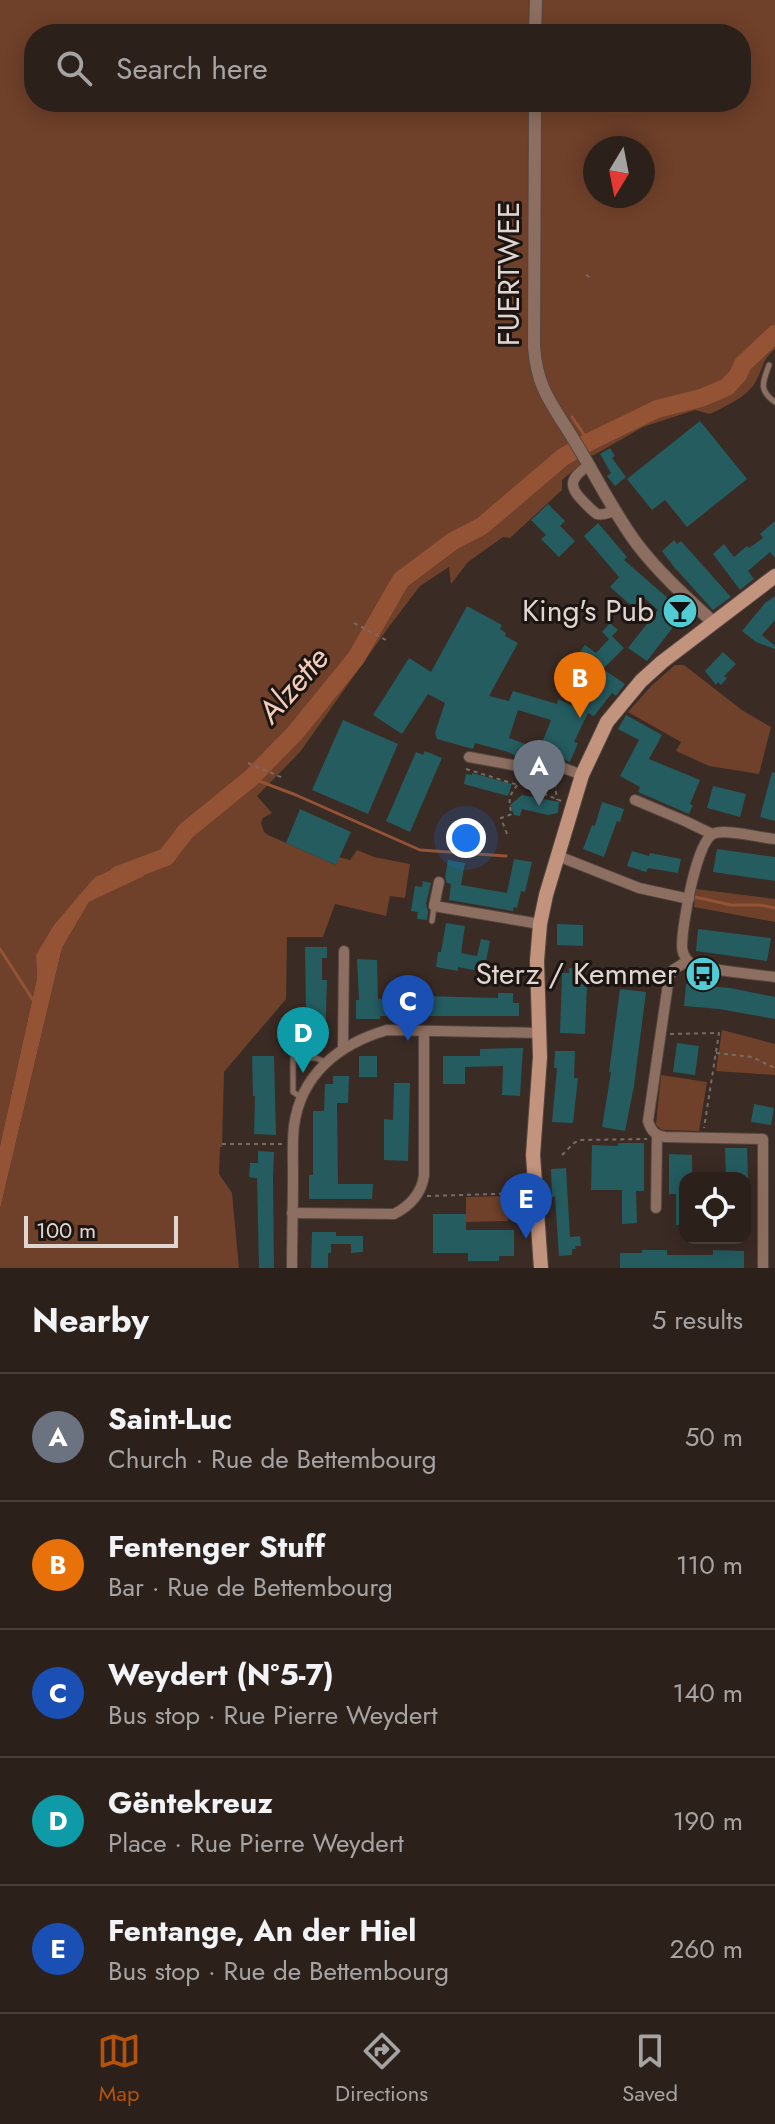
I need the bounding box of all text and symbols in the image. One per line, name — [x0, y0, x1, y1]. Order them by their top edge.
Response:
search box — [24, 24, 751, 112]
icon: search — [52, 46, 96, 90]
text: Search here — [116, 47, 268, 90]
north arrow — [583, 136, 655, 208]
street label: FUERTWEE — [487, 202, 530, 346]
place label: King's Pub — [522, 589, 654, 632]
bar icon: King's Pub — [661, 592, 699, 630]
water label: Alzette — [246, 637, 339, 734]
pin: B — [554, 652, 606, 718]
pin: A — [513, 740, 565, 806]
your location — [446, 818, 486, 858]
place label: Sterz / Kemmer — [475, 952, 678, 995]
bus stop icon: Sterz / Kemmer — [684, 955, 722, 993]
pin: C — [382, 975, 434, 1041]
pin: D — [277, 1007, 329, 1073]
map controls — [679, 1172, 751, 1244]
button: locate — [679, 1172, 751, 1244]
pin: E — [500, 1173, 552, 1239]
scale bar — [24, 1212, 178, 1248]
text: 100 m — [36, 1214, 96, 1246]
text: Nearby — [32, 1296, 149, 1345]
text: 5 results — [652, 1301, 743, 1339]
text: Saint-Luc — [108, 1397, 232, 1440]
text: A — [48, 1418, 68, 1456]
text: 50 m — [685, 1418, 743, 1456]
text: Church · Rue de Bettembourg — [108, 1440, 437, 1478]
text: Fentenger Stuff — [108, 1525, 325, 1568]
text: B — [49, 1546, 67, 1584]
text: 110 m — [676, 1546, 743, 1584]
text: Bar · Rue de Bettembourg — [108, 1568, 393, 1606]
text: Weydert (N°5-7) — [108, 1653, 334, 1696]
text: C — [49, 1674, 67, 1712]
text: 140 m — [672, 1674, 743, 1712]
text: Bus stop · Rue Pierre Weydert — [108, 1696, 437, 1734]
text: Gëntekreuz — [108, 1781, 273, 1824]
text: D — [48, 1802, 68, 1840]
text: 190 m — [673, 1802, 743, 1840]
text: Place · Rue Pierre Weydert — [108, 1824, 404, 1862]
text: Fentange, An der Hiel — [108, 1909, 416, 1952]
text: E — [50, 1930, 66, 1968]
text: 260 m — [670, 1930, 743, 1968]
text: Bus stop · Rue de Bettembourg — [108, 1952, 449, 1990]
tab: Map — [97, 2029, 141, 2109]
tab: Directions — [335, 2029, 428, 2109]
tab: Saved — [622, 2029, 678, 2109]

